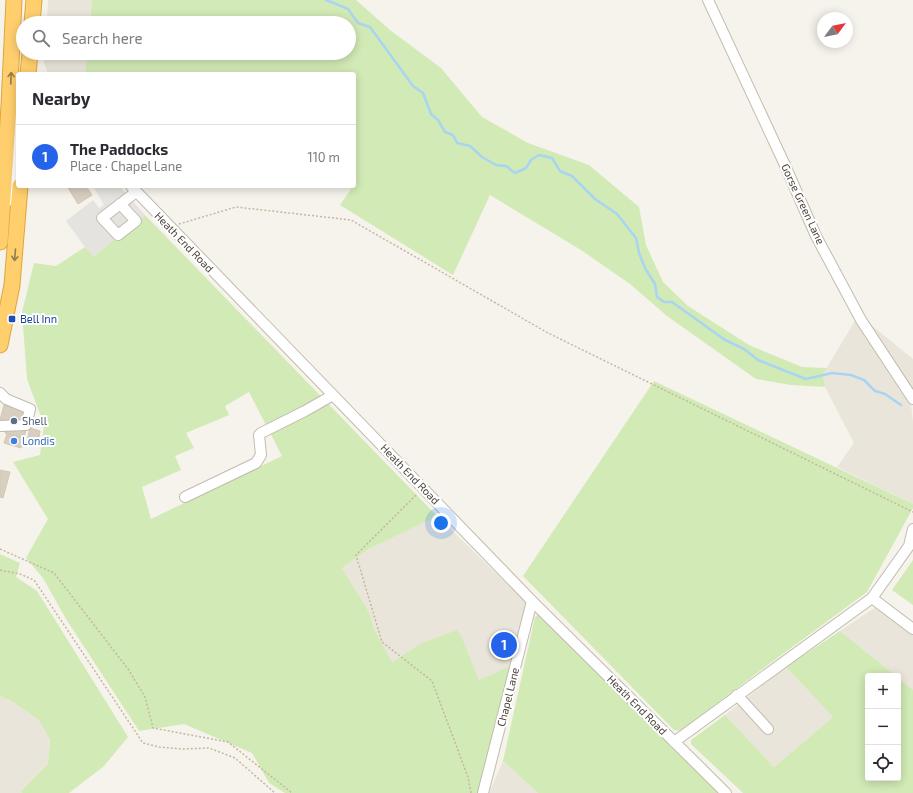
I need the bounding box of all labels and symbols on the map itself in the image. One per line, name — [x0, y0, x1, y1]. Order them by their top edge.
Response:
north arrow — [817, 12, 853, 48]
one-way arrow — [7, 72, 14, 85]
street label: Gorse Green Lane — [779, 161, 828, 246]
street label: Heath End Road — [152, 209, 216, 275]
one-way arrow — [11, 248, 18, 261]
place label: Bell Inn — [20, 312, 57, 325]
marker: Bell Inn — [7, 314, 17, 324]
place label: Shell — [22, 414, 48, 427]
marker: Shell — [9, 416, 19, 426]
place label: Londis — [22, 434, 55, 447]
marker: Londis — [9, 436, 19, 446]
street label: Heath End Road — [378, 441, 442, 507]
your location — [431, 513, 451, 533]
pin: 1 — [491, 630, 517, 660]
street label: Chapel Lane — [494, 666, 521, 728]
street label: Heath End Road — [605, 672, 670, 737]

